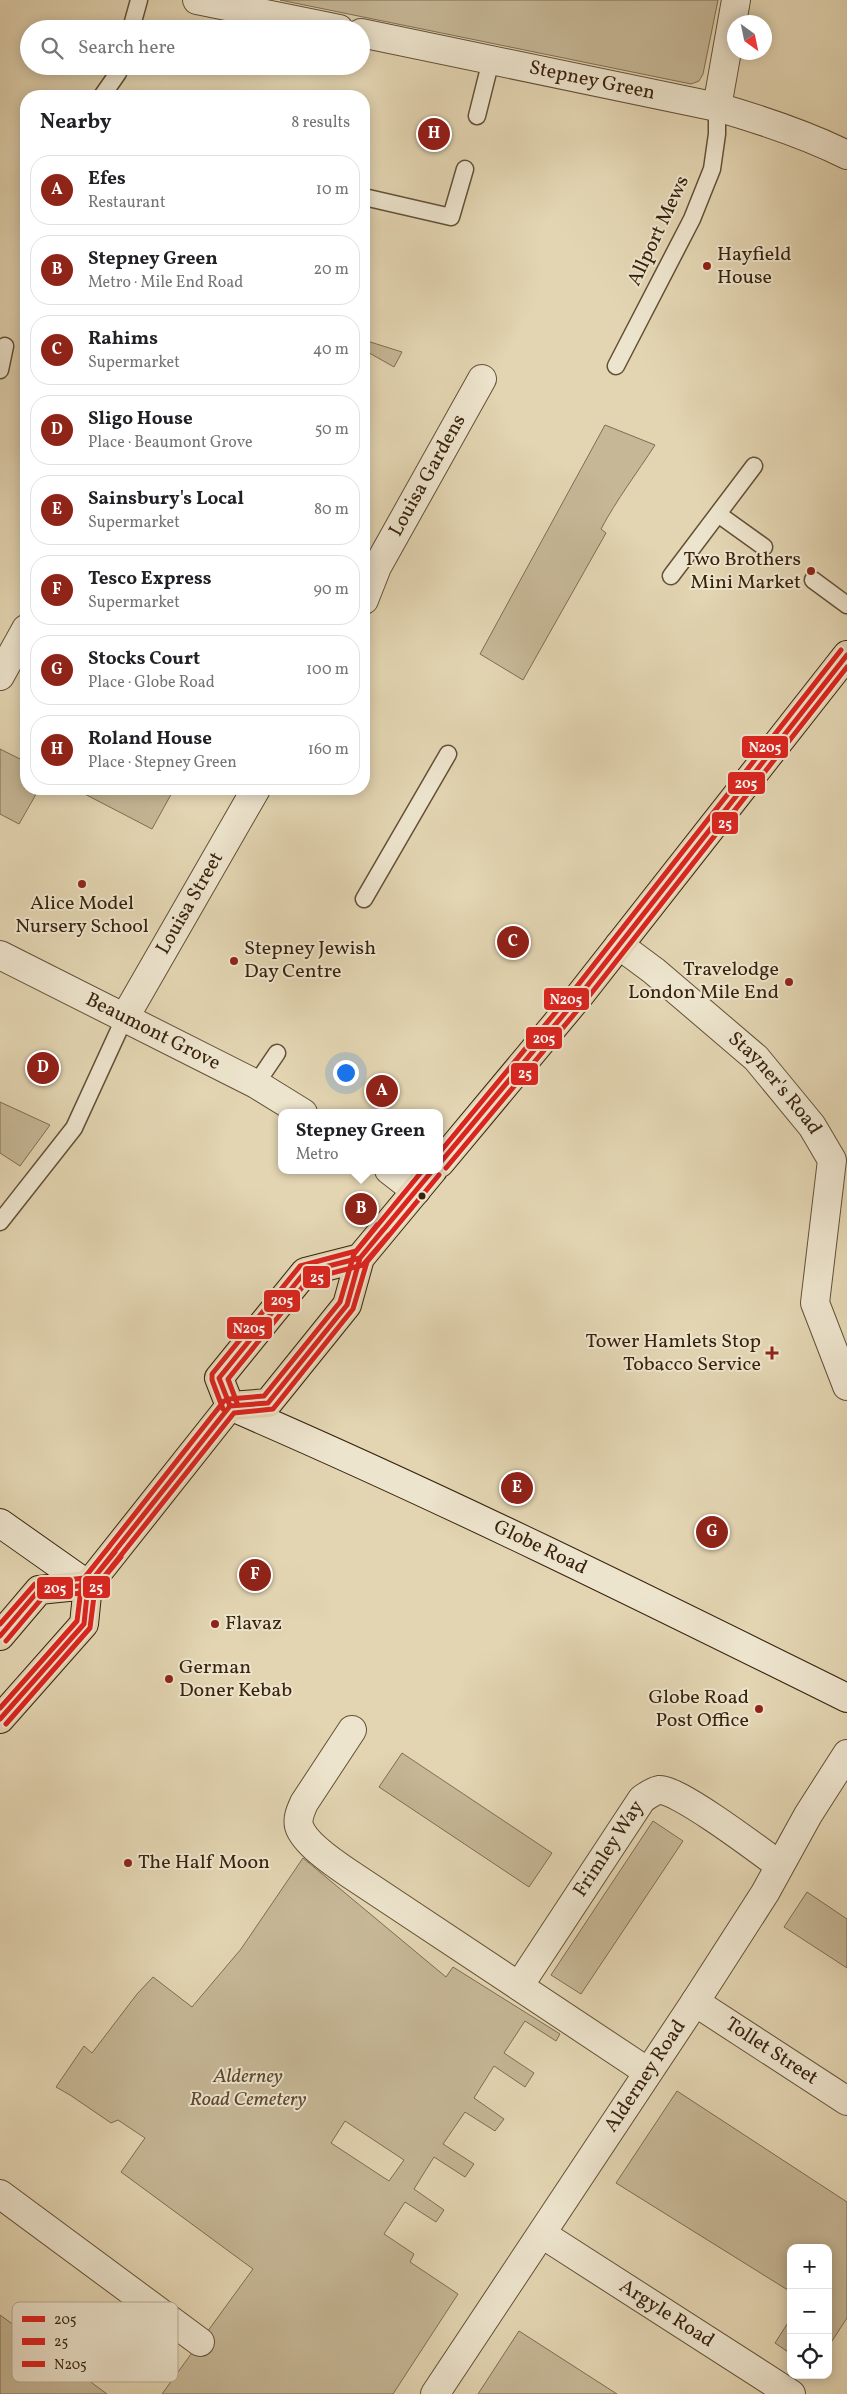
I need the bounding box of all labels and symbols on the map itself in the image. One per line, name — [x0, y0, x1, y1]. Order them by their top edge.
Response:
north arrow — [727, 15, 772, 60]
street label: Stepney Green — [526, 54, 658, 108]
pin: H — [418, 115, 450, 153]
street label: Allport Mews — [621, 171, 697, 291]
place label: Hayfield House — [717, 241, 792, 292]
marker: Hayfield House — [701, 260, 713, 272]
street label: Louisa Gardens — [383, 410, 473, 542]
place label: Two Brothers Mini Market — [684, 546, 801, 597]
marker: Two Brothers Mini Market — [805, 565, 817, 577]
line badge: N205 — [741, 735, 789, 759]
text: N205 — [749, 739, 782, 758]
line badge: 205 — [727, 771, 766, 795]
text: 205 — [735, 775, 758, 794]
line badge: 25 — [711, 811, 739, 835]
text: 25 — [718, 815, 732, 834]
street label: Louisa Street — [150, 847, 231, 960]
marker: Alice Model Nursery School — [76, 878, 88, 890]
place label: Alice Model Nursery School — [15, 890, 149, 941]
pin: C — [497, 923, 529, 961]
place label: Stepney Jewish Day Centre — [244, 935, 376, 986]
marker: Stepney Jewish Day Centre — [228, 955, 240, 967]
place label: Travelodge London Mile End — [628, 956, 779, 1007]
marker: Travelodge London Mile End — [783, 976, 795, 988]
street label: Beaumont Grove — [80, 986, 225, 1078]
line badge: N205 — [543, 987, 590, 1011]
text: N205 — [550, 991, 583, 1010]
line badge: 205 — [525, 1026, 563, 1050]
street label: Stayner's Road — [721, 1026, 828, 1140]
text: 205 — [533, 1030, 556, 1049]
pin: D — [27, 1049, 59, 1087]
your location — [333, 1060, 359, 1086]
line badge: 25 — [510, 1062, 539, 1086]
text: 25 — [518, 1065, 532, 1084]
pin: A — [366, 1072, 398, 1110]
pin: B — [345, 1190, 377, 1228]
unlabelled marker — [417, 1191, 427, 1201]
line badge: 25 — [302, 1265, 331, 1289]
text: 25 — [310, 1269, 324, 1288]
line badge: 205 — [263, 1289, 301, 1313]
text: 205 — [271, 1292, 294, 1311]
line badge: N205 — [226, 1316, 273, 1340]
text: N205 — [233, 1320, 266, 1339]
place label: Tower Hamlets Stop Tobacco Service — [585, 1328, 761, 1379]
marker: Tower Hamlets Stop Tobacco Service — [765, 1346, 779, 1360]
pin: E — [501, 1469, 533, 1507]
street label: Globe Road — [489, 1513, 592, 1582]
pin: G — [696, 1513, 728, 1551]
pin: F — [239, 1556, 271, 1594]
line badge: 25 — [82, 1575, 111, 1599]
line badge: 205 — [36, 1576, 74, 1600]
text: 25 — [89, 1579, 103, 1598]
text: 205 — [44, 1580, 67, 1599]
place label: Flavaz — [225, 1610, 282, 1638]
marker: Flavaz — [209, 1618, 221, 1630]
place label: German Doner Kebab — [179, 1654, 292, 1705]
marker: German Doner Kebab — [163, 1673, 175, 1685]
place label: Globe Road Post Office — [648, 1684, 749, 1735]
marker: Globe Road Post Office — [753, 1703, 765, 1715]
street label: Frimley Way — [567, 1795, 651, 1903]
place label: The Half Moon — [138, 1849, 270, 1877]
marker: The Half Moon — [122, 1857, 134, 1869]
street label: Tollet Street — [719, 2011, 823, 2092]
street label: Alderney Road — [598, 2015, 693, 2138]
park label: Alderney Road Cemetery — [189, 2063, 307, 2114]
street label: Argyle Road — [613, 2273, 720, 2355]
legend — [12, 2302, 178, 2382]
text: 205 — [54, 2311, 76, 2330]
text: 25 — [54, 2333, 68, 2352]
text: N205 — [54, 2356, 87, 2375]

